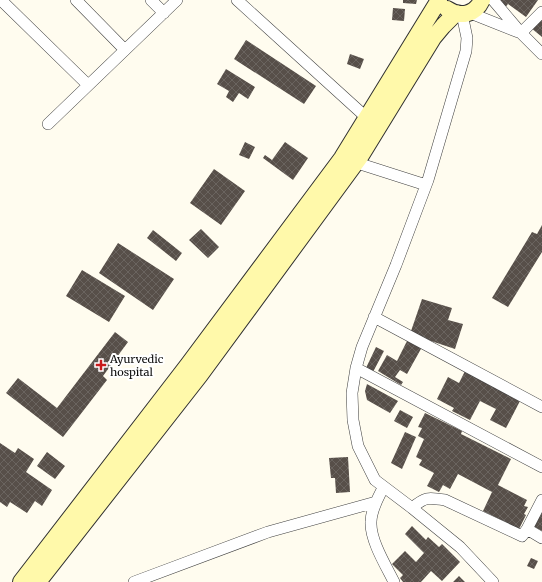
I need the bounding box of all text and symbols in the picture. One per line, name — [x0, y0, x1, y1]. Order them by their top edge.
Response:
place label: Ayurvedic hospital — [109, 352, 164, 379]
marker: Ayurvedic hospital — [95, 359, 107, 371]

